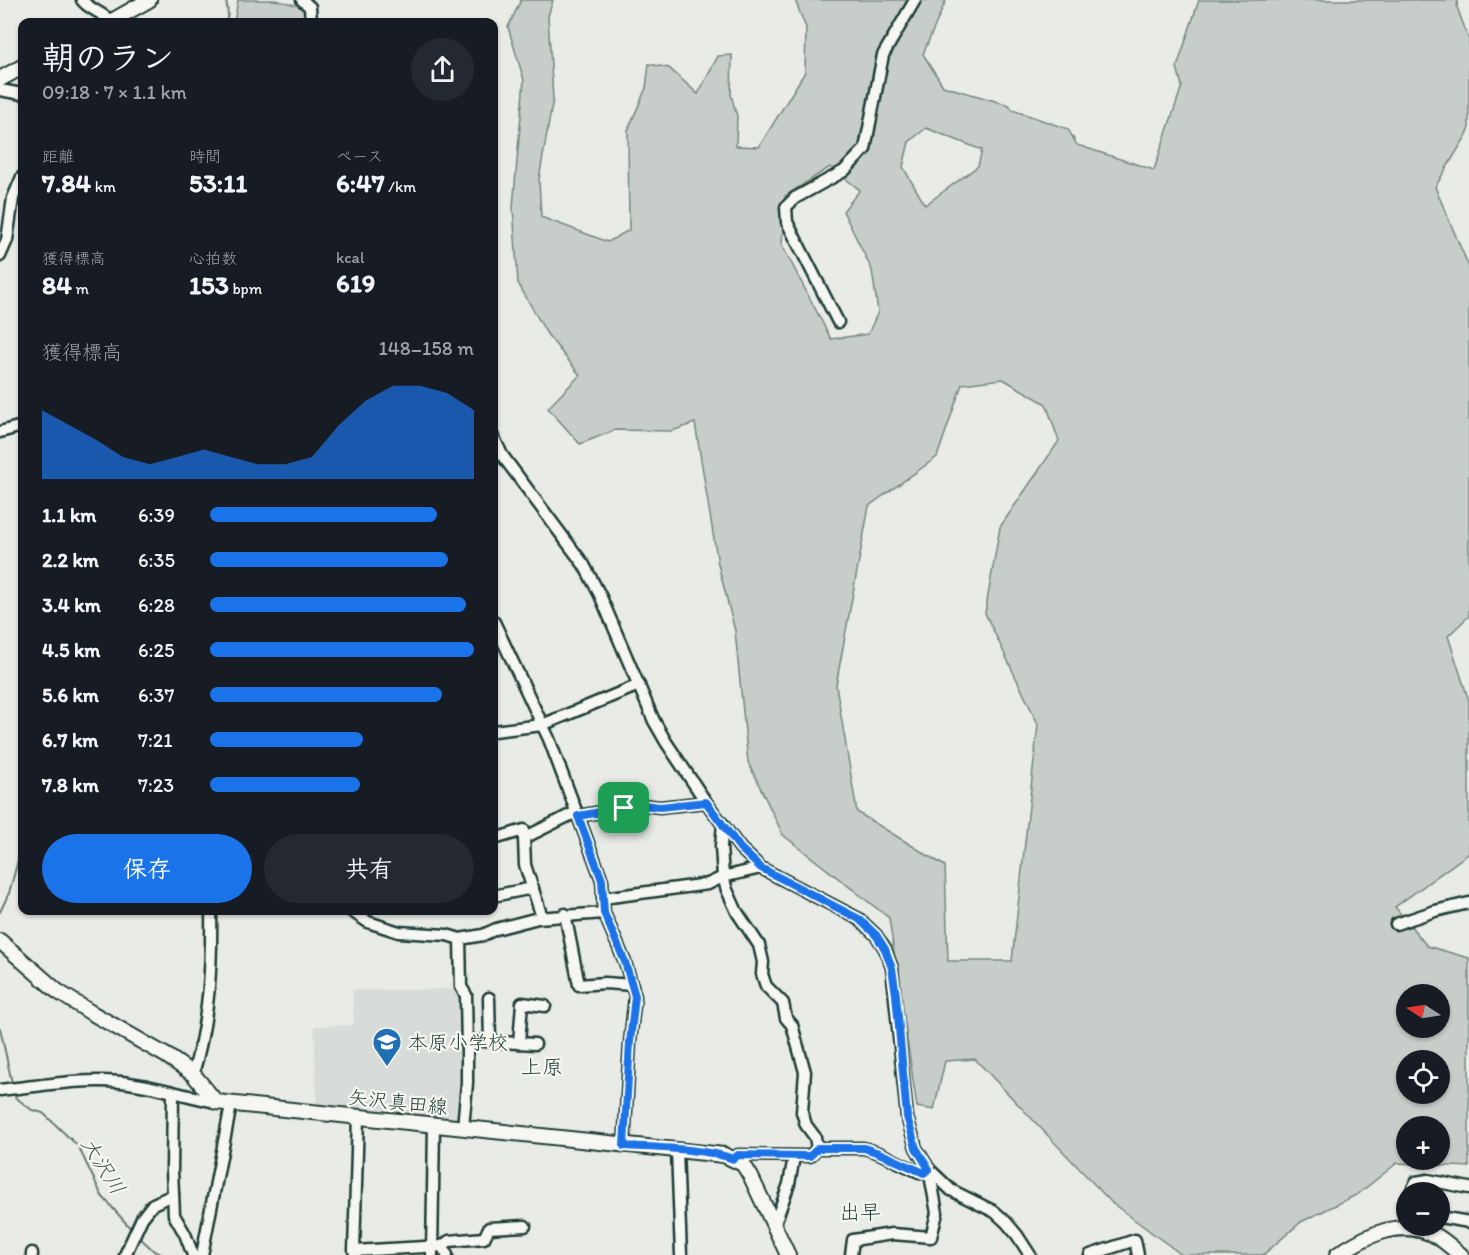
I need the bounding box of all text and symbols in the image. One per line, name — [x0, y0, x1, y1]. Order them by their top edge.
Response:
text: 朝のラン — [42, 38, 174, 77]
button: share — [411, 38, 474, 101]
text: 09:18 · 7 × 1.1 km — [42, 80, 187, 104]
text: 距離 — [42, 147, 74, 166]
text: 時間 — [189, 147, 221, 166]
text: ペース — [336, 147, 383, 166]
text: 7.84 — [42, 167, 91, 199]
text: 53:11 — [189, 167, 247, 199]
text: 6:47 — [336, 167, 385, 199]
text: km — [91, 177, 116, 196]
text: /km — [385, 177, 416, 196]
text: kcal — [336, 248, 364, 267]
text: 獲得標高 — [42, 249, 106, 268]
text: 心拍数 — [189, 249, 237, 268]
text: 619 — [336, 267, 375, 299]
text: 84 — [42, 269, 72, 301]
text: 153 — [189, 269, 229, 301]
text: m — [72, 279, 89, 298]
text: bpm — [229, 279, 262, 298]
text: 148–158 m — [379, 336, 474, 360]
text: 獲得標高 — [42, 340, 122, 364]
text: 1.1 km — [42, 503, 96, 527]
text: 6:39 — [138, 503, 175, 527]
text: 2.2 km — [42, 548, 99, 572]
text: 6:35 — [138, 548, 175, 572]
text: 3.4 km — [42, 593, 101, 617]
text: 6:28 — [138, 593, 175, 617]
text: 4.5 km — [42, 638, 100, 662]
text: 6:25 — [138, 638, 175, 662]
text: 5.6 km — [42, 683, 99, 707]
text: 6:37 — [138, 683, 174, 707]
text: 6.7 km — [42, 728, 98, 752]
text: 7:21 — [138, 728, 173, 752]
text: 7.8 km — [42, 773, 99, 797]
text: 7:23 — [138, 773, 174, 797]
pin — [598, 782, 649, 833]
icon: arrive — [607, 791, 640, 824]
button: 保存 — [42, 834, 252, 903]
button: 共有 — [264, 834, 474, 903]
north arrow — [1396, 984, 1450, 1038]
map controls — [1396, 984, 1450, 1236]
school or university icon: 本原小学校 — [371, 1026, 403, 1068]
place label: 本原小学校 — [408, 1030, 508, 1054]
button: locate — [1396, 1050, 1450, 1104]
district label: 上原 — [521, 1054, 563, 1079]
street label: 矢沢真田線 — [347, 1085, 449, 1119]
button: + — [1396, 1116, 1450, 1170]
water label: 大沢川 — [76, 1132, 131, 1199]
button: − — [1396, 1182, 1450, 1236]
district label: 出早 — [839, 1199, 881, 1224]

